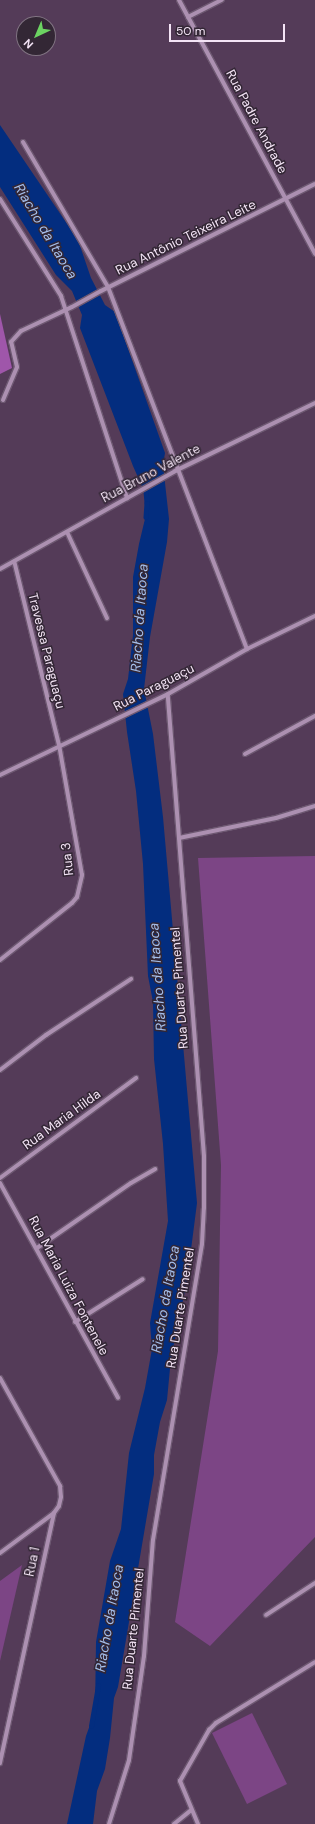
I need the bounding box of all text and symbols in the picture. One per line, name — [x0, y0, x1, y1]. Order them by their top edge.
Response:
north arrow — [16, 16, 56, 56]
scale bar — [171, 16, 287, 42]
text: 50 m — [176, 23, 205, 39]
text: N — [21, 36, 36, 52]
street label: Rua Padre Andrade — [222, 67, 290, 177]
water label: Riacho da Itaoca — [11, 180, 81, 282]
street label: Rua Antônio Teixeira Leite — [113, 197, 259, 279]
street label: Rua Bruno Valente — [99, 441, 203, 507]
water label: Riacho da Itaoca — [127, 563, 151, 673]
street label: Travessa Paraguaçu — [24, 592, 68, 710]
street label: Rua Paraguaçu — [111, 661, 197, 715]
street label: Rua 3 — [58, 842, 78, 876]
water label: Riacho da Itaoca — [145, 922, 169, 1032]
street label: Rua Duarte Pimentel — [168, 927, 192, 1049]
street label: Rua Maria Hilda — [20, 1087, 104, 1153]
street label: Rua Maria Luiza Fontenele — [25, 1214, 111, 1358]
water label: Riacho da Itaoca — [147, 1244, 183, 1354]
street label: Rua Duarte Pimentel — [164, 1247, 198, 1369]
street label: Rua 1 — [22, 1546, 44, 1578]
water label: Riacho da Itaoca — [91, 1563, 127, 1673]
street label: Rua Duarte Pimentel — [120, 1568, 148, 1690]

